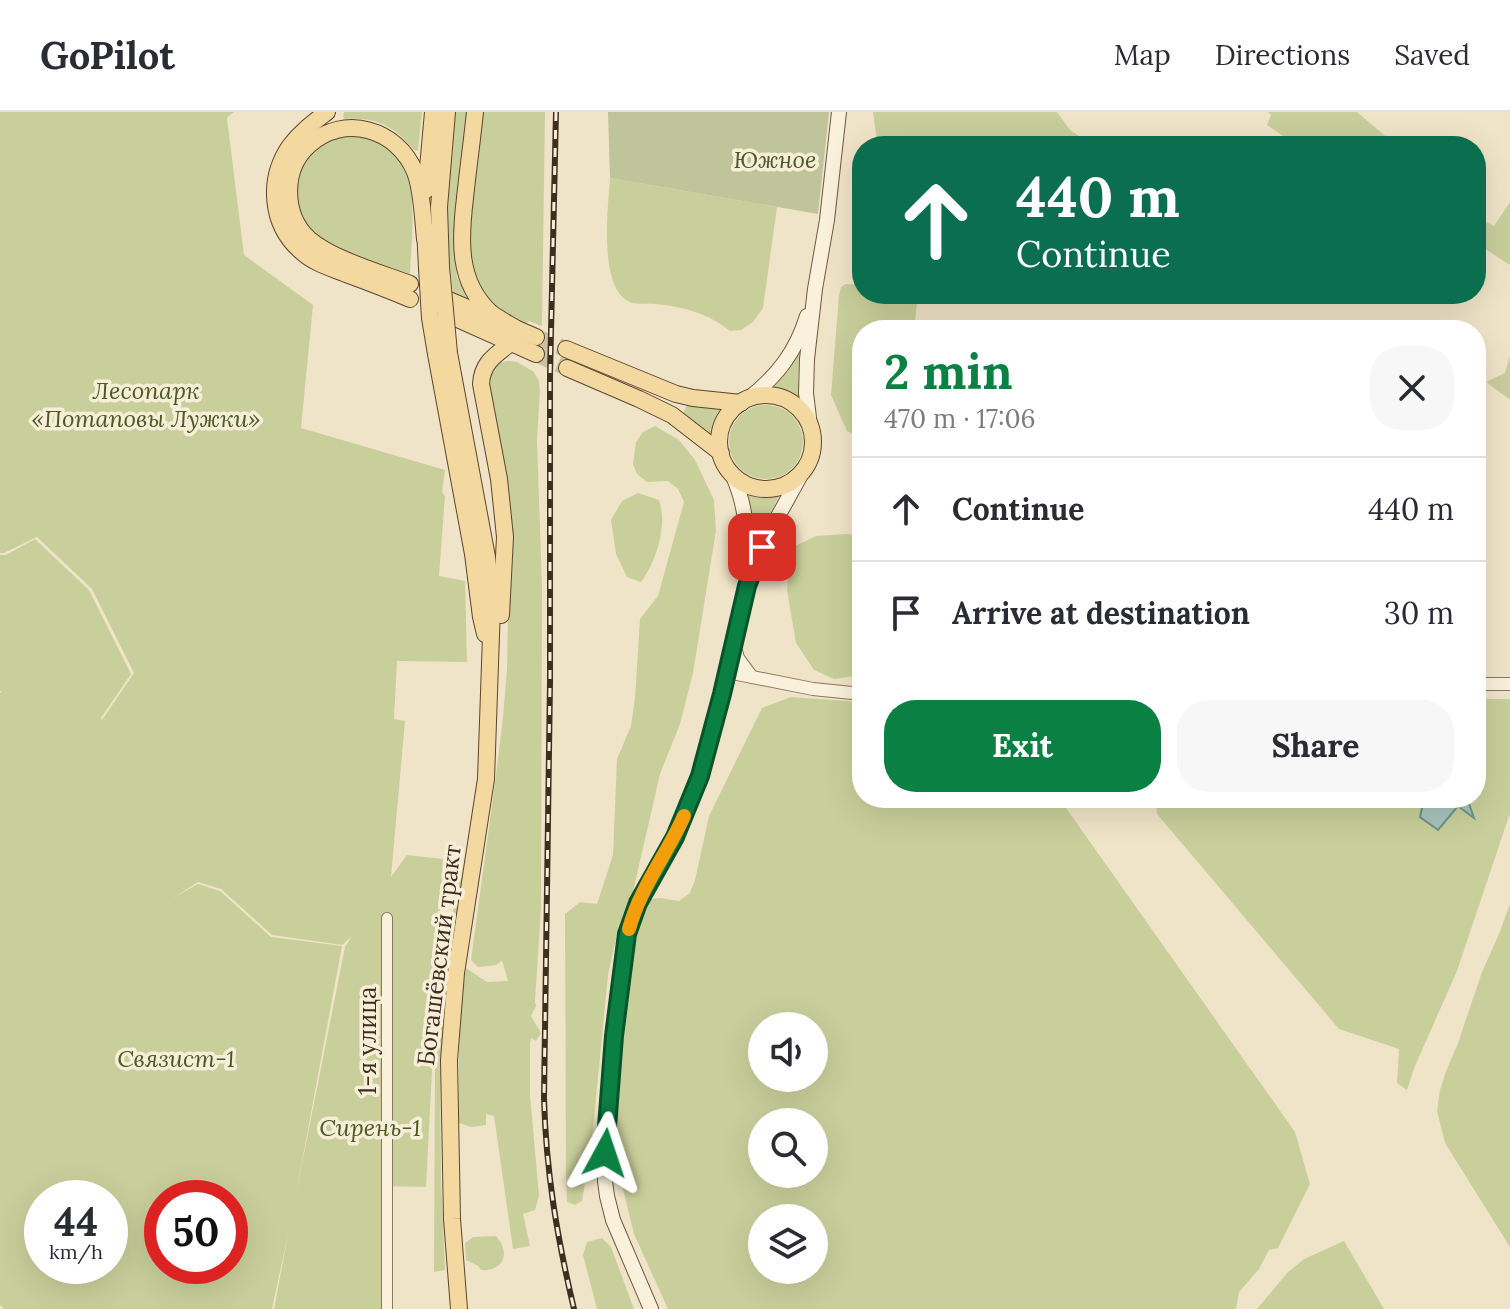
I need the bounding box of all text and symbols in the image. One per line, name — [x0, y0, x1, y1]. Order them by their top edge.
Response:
text: GoPilot — [40, 31, 175, 79]
text: Map — [1114, 37, 1171, 73]
text: Directions — [1215, 37, 1350, 73]
text: Saved — [1394, 37, 1470, 73]
park label: Южное — [733, 144, 817, 175]
text: 440 m — [1016, 161, 1180, 232]
icon: ahead — [884, 168, 988, 272]
text: Continue — [1016, 231, 1171, 277]
text: 2 min — [884, 341, 1013, 402]
button: close — [1370, 346, 1454, 430]
park label: Лесопарк «Потаповы Лужки» — [32, 375, 260, 434]
text: 470 m · 17:06 — [884, 402, 1036, 435]
icon: ahead — [884, 487, 928, 531]
text: Continue — [952, 490, 1084, 528]
text: 440 m — [1368, 490, 1454, 528]
pin — [728, 513, 796, 581]
icon: arrive — [740, 525, 784, 569]
icon: arrive — [884, 591, 928, 635]
text: Arrive at destination — [952, 594, 1250, 632]
text: 30 m — [1384, 594, 1454, 632]
button: Exit — [884, 700, 1161, 792]
button: Share — [1177, 700, 1454, 792]
street label: Богашёвский тракт — [410, 842, 468, 1067]
street label: 1-я улица — [352, 987, 383, 1095]
map controls — [748, 1012, 828, 1284]
button: sound — [748, 1012, 828, 1092]
park label: Связист-1 — [117, 1043, 235, 1074]
button: search — [748, 1108, 828, 1188]
position arrow — [563, 1111, 647, 1195]
park label: Сирень-1 — [319, 1112, 421, 1143]
speed limit sign: 50 — [144, 1180, 248, 1284]
text: 44 — [54, 1196, 98, 1247]
button: layers — [748, 1204, 828, 1284]
text: km/h — [49, 1239, 103, 1264]

